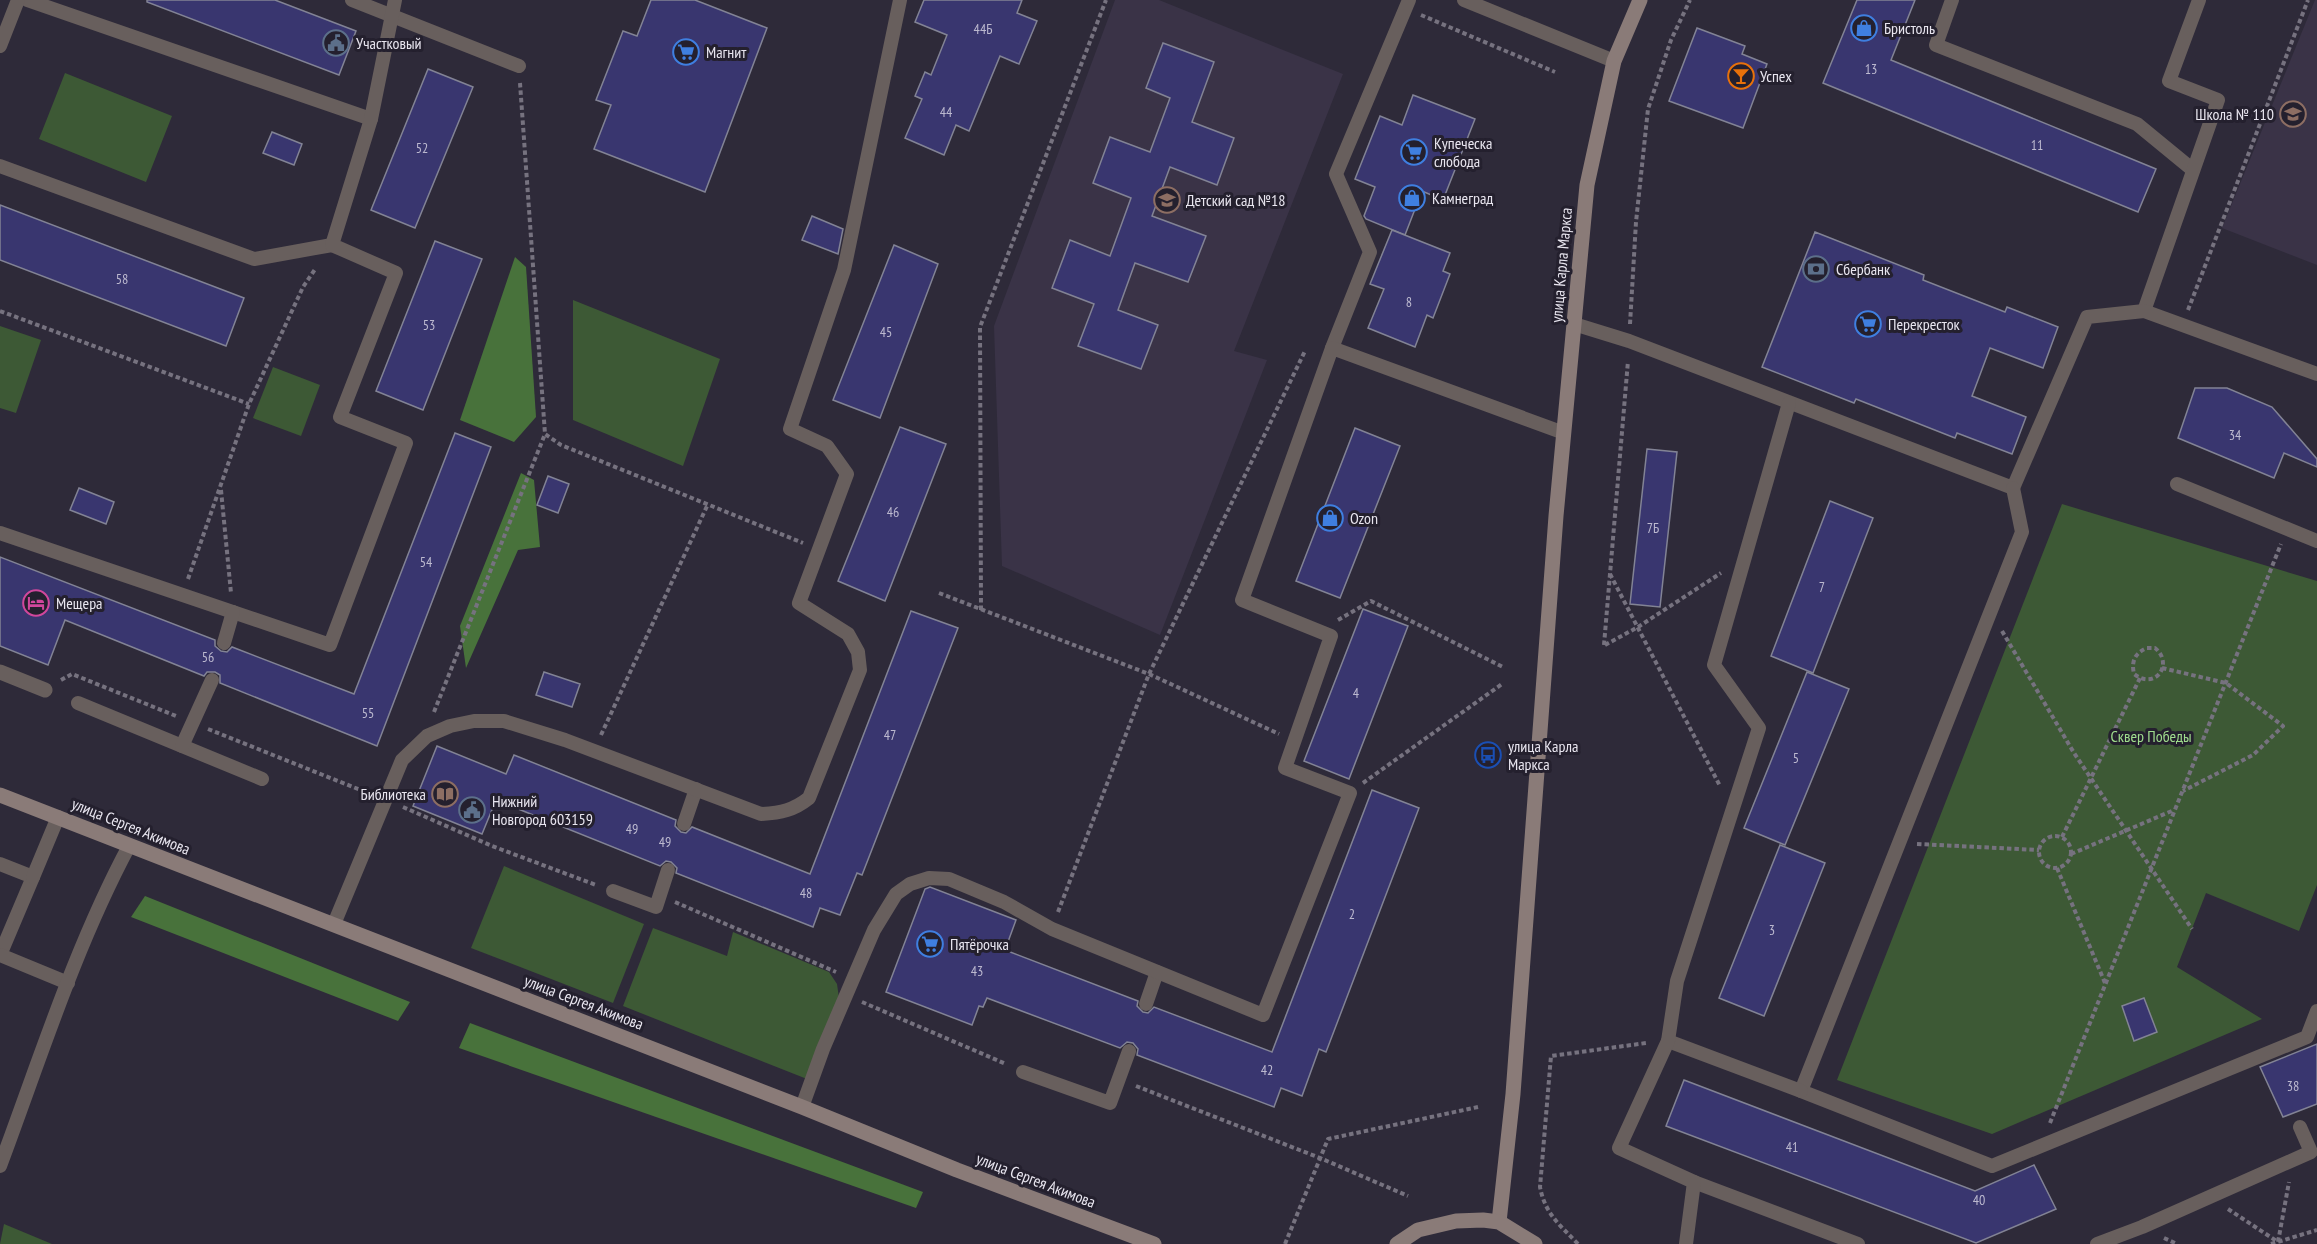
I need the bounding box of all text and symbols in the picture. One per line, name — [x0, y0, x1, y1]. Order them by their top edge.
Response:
shop icon: Бристоль — [1849, 13, 1879, 43]
place label: Бристоль — [1884, 18, 1935, 38]
house number: 44Б — [974, 20, 992, 38]
public building icon: Участковый — [321, 28, 351, 58]
place label: Участковый — [356, 33, 422, 53]
supermarket icon: Магнит — [671, 37, 701, 67]
place label: Магнит — [706, 42, 747, 62]
house number: 13 — [1865, 60, 1877, 78]
bar icon: Успех — [1726, 61, 1756, 91]
place label: Успех — [1760, 66, 1792, 86]
school or university icon: Школа № 110 — [2278, 99, 2308, 129]
house number: 44 — [940, 103, 953, 121]
place label: Школа № 110 — [2195, 104, 2274, 124]
place label: Купеческа слобода — [1434, 133, 1492, 171]
house number: 11 — [2031, 136, 2043, 154]
supermarket icon: Купеческа слобода — [1399, 137, 1429, 167]
house number: 52 — [416, 139, 428, 157]
shop icon: Камнеград — [1397, 183, 1427, 213]
school or university icon: Детский сад №18 — [1152, 185, 1182, 215]
place label: Камнеград — [1432, 188, 1493, 208]
place label: Детский сад №18 — [1186, 190, 1285, 210]
street label: улица Карла Маркса — [1546, 207, 1576, 323]
bank icon: Сбербанк — [1801, 254, 1831, 284]
place label: Сбербанк — [1836, 259, 1891, 279]
house number: 58 — [116, 270, 128, 288]
house number: 8 — [1406, 293, 1412, 311]
supermarket icon: Перекресток — [1853, 309, 1883, 339]
place label: Перекресток — [1888, 314, 1961, 334]
house number: 53 — [423, 316, 435, 334]
house number: 45 — [880, 323, 892, 341]
house number: 34 — [2229, 426, 2242, 444]
house number: 46 — [887, 503, 899, 521]
shop icon: Ozon — [1315, 503, 1345, 533]
place label: Ozon — [1350, 508, 1378, 528]
house number: 7Б — [1647, 519, 1659, 537]
house number: 54 — [420, 553, 433, 571]
house number: 7 — [1819, 578, 1825, 596]
hotel icon: Мещера — [21, 588, 51, 618]
place label: Мещера — [56, 593, 103, 613]
house number: 56 — [202, 648, 214, 666]
house number: 4 — [1353, 684, 1360, 702]
house number: 55 — [362, 704, 374, 722]
house number: 47 — [884, 726, 896, 744]
park label: Сквер Победы — [2110, 726, 2192, 746]
place label: улица Карла Маркса — [1508, 736, 1578, 774]
bus stop icon: улица Карла Маркса — [1473, 740, 1503, 770]
house number: 5 — [1793, 749, 1799, 767]
library icon: Библиотека — [430, 779, 460, 809]
place label: Библиотека — [361, 784, 426, 804]
place label: Нижний Новгород 603159 — [492, 791, 593, 829]
street label: улица Сергея Акимова — [69, 793, 193, 859]
public building icon: Нижний Новгород 603159 — [457, 795, 487, 825]
house number: 49 — [626, 820, 638, 838]
house number: 49 — [659, 833, 671, 851]
house number: 48 — [800, 884, 812, 902]
house number: 2 — [1349, 905, 1355, 923]
house number: 3 — [1769, 921, 1775, 939]
supermarket icon: Пятёрочка — [915, 929, 945, 959]
place label: Пятёрочка — [950, 934, 1009, 954]
house number: 43 — [971, 962, 983, 980]
street label: улица Сергея Акимова — [522, 970, 646, 1034]
house number: 42 — [1261, 1061, 1273, 1079]
house number: 38 — [2287, 1077, 2299, 1095]
house number: 41 — [1786, 1138, 1798, 1156]
street label: улица Сергея Акимова — [974, 1148, 1098, 1212]
house number: 40 — [1973, 1191, 1985, 1209]

